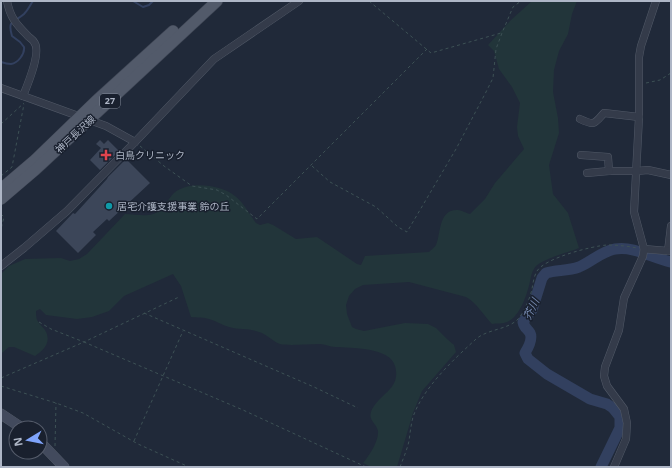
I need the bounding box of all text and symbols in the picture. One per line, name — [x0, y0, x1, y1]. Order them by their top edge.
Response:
road number: 27 — [100, 94, 120, 108]
street label: 神戸長沢線 — [52, 112, 98, 156]
place label: 白鳥クリニック — [115, 148, 185, 162]
marker: 白鳥クリニック — [100, 149, 112, 161]
place label: 居宅介護支援事業 鈴の丘 — [117, 199, 230, 213]
marker: 居宅介護支援事業 鈴の丘 — [104, 201, 114, 211]
water label: 芥川 — [519, 295, 542, 322]
north arrow — [8, 420, 48, 460]
text: N — [9, 436, 26, 448]

